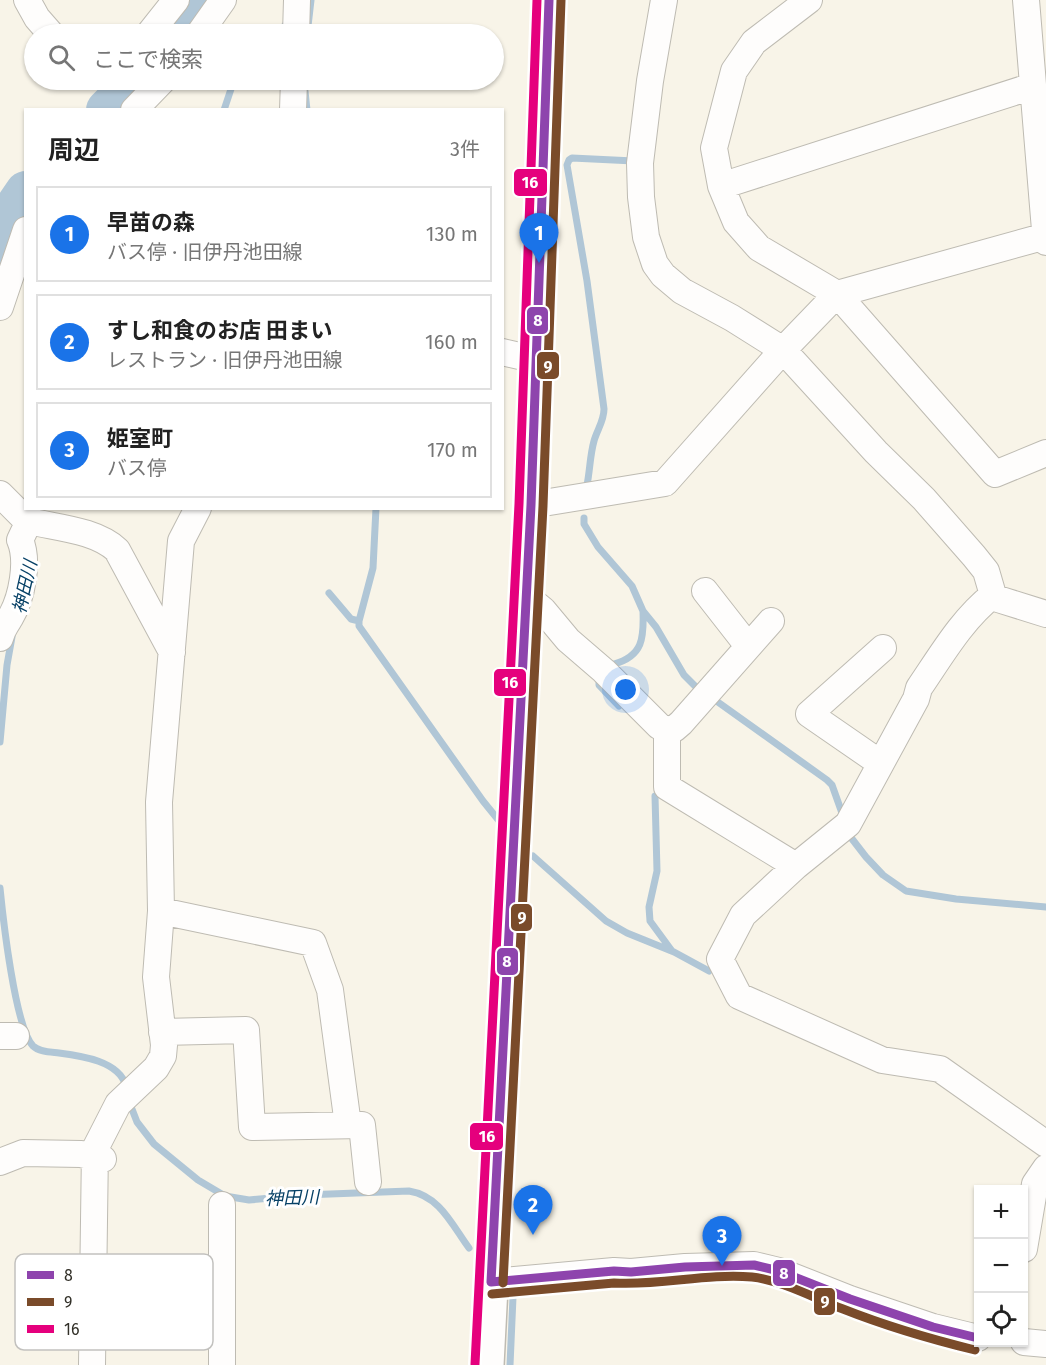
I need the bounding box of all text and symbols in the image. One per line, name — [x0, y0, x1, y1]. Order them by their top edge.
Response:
search box — [24, 24, 504, 90]
icon: search — [45, 41, 78, 74]
text: ここで検索 — [93, 46, 203, 73]
text: 周辺 — [48, 135, 100, 166]
text: 3件 — [450, 137, 480, 161]
line badge: 16 — [513, 168, 548, 197]
text: 16 — [522, 173, 538, 192]
text: 早苗の森 — [107, 209, 195, 236]
pin: 1 — [520, 214, 558, 263]
text: 1 — [65, 222, 74, 246]
text: 130 m — [426, 222, 478, 246]
text: バス停 · 旧伊丹池田線 — [107, 240, 302, 264]
line badge: 8 — [526, 306, 549, 335]
text: 8 — [533, 311, 543, 330]
text: すし和食のお店 田まい — [107, 317, 332, 344]
text: 2 — [64, 330, 75, 354]
text: 160 m — [425, 330, 478, 354]
text: レストラン · 旧伊丹池田線 — [107, 348, 342, 372]
line badge: 9 — [536, 351, 560, 380]
text: 9 — [544, 357, 553, 376]
text: 姫室町 — [107, 425, 173, 452]
text: 3 — [64, 438, 75, 462]
text: 170 m — [427, 438, 478, 462]
text: バス停 — [107, 456, 167, 480]
water label: 神田川 — [8, 556, 42, 616]
line badge: 16 — [493, 668, 527, 697]
text: 16 — [502, 673, 518, 692]
your location — [611, 675, 640, 704]
line badge: 9 — [510, 903, 533, 932]
text: 9 — [518, 908, 527, 927]
line badge: 8 — [496, 947, 519, 976]
text: 8 — [502, 952, 512, 971]
line badge: 16 — [469, 1122, 504, 1151]
text: 16 — [479, 1127, 495, 1146]
map controls — [974, 1185, 1028, 1347]
button: + — [974, 1185, 1028, 1239]
water label: 神田川 — [265, 1186, 321, 1210]
pin: 2 — [514, 1186, 552, 1235]
pin: 3 — [702, 1216, 742, 1266]
button: − — [974, 1239, 1028, 1293]
legend — [15, 1254, 213, 1350]
line badge: 8 — [772, 1259, 796, 1287]
text: 8 — [779, 1264, 789, 1283]
text: 8 — [64, 1266, 73, 1285]
line badge: 9 — [813, 1287, 836, 1316]
text: 9 — [821, 1292, 830, 1311]
text: 9 — [64, 1293, 72, 1312]
button: locate — [974, 1293, 1028, 1347]
text: 16 — [64, 1320, 79, 1339]

